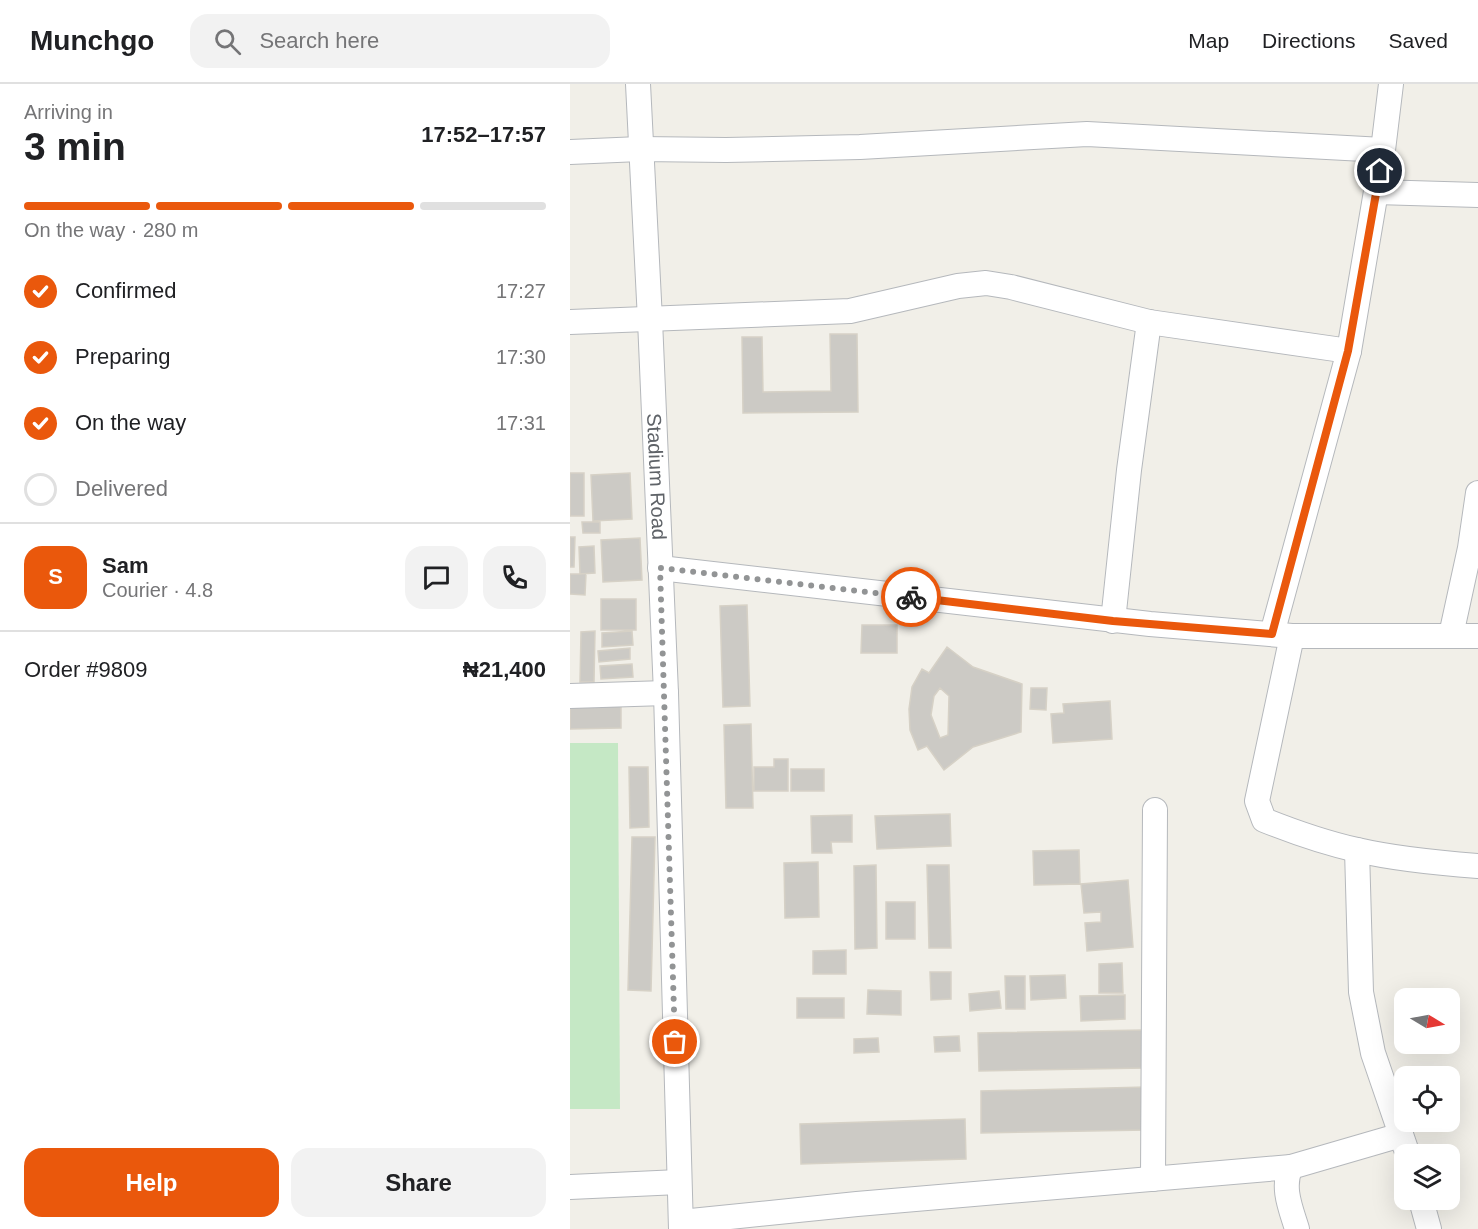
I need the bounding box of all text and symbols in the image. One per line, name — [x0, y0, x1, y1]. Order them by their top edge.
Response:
search box — [190, 14, 610, 68]
text: Munchgo — [30, 25, 154, 56]
icon: search — [211, 25, 244, 58]
text: Search here — [259, 28, 379, 53]
text: Map — [1188, 29, 1229, 52]
text: Directions — [1262, 29, 1355, 52]
text: Saved — [1388, 29, 1448, 52]
text: Arriving in — [24, 101, 113, 123]
text: 17:52–17:57 — [421, 122, 546, 147]
text: 3 min — [24, 125, 126, 168]
pin — [1354, 145, 1405, 196]
icon: home — [1363, 154, 1396, 187]
text: On the way · 280 m — [24, 219, 199, 241]
icon: check — [24, 275, 57, 308]
text: Confirmed — [75, 278, 176, 303]
text: 17:27 — [496, 280, 546, 302]
icon: check — [24, 341, 57, 374]
text: Preparing — [75, 344, 170, 369]
text: 17:30 — [496, 346, 546, 368]
icon: check — [24, 407, 57, 440]
text: On the way — [75, 410, 186, 435]
text: 17:31 — [496, 412, 546, 434]
street label: Stadium Road — [643, 413, 670, 540]
text: Delivered — [75, 476, 168, 501]
button: chat — [405, 546, 468, 609]
button: phone — [483, 546, 546, 609]
text: Sam — [102, 553, 148, 578]
text: S — [48, 564, 63, 589]
courier — [881, 567, 941, 627]
text: Courier · 4.8 — [102, 579, 213, 601]
icon: bike — [895, 581, 928, 614]
text: Order #9809 — [24, 657, 148, 682]
text: ₦21,400 — [463, 657, 546, 682]
north arrow — [1394, 988, 1460, 1054]
map controls — [1394, 988, 1460, 1210]
pin — [649, 1016, 700, 1067]
icon: bag — [658, 1025, 691, 1058]
button: locate — [1394, 1066, 1460, 1132]
button: layers — [1394, 1144, 1460, 1210]
button: Help — [24, 1148, 279, 1217]
button: Share — [291, 1148, 546, 1217]

